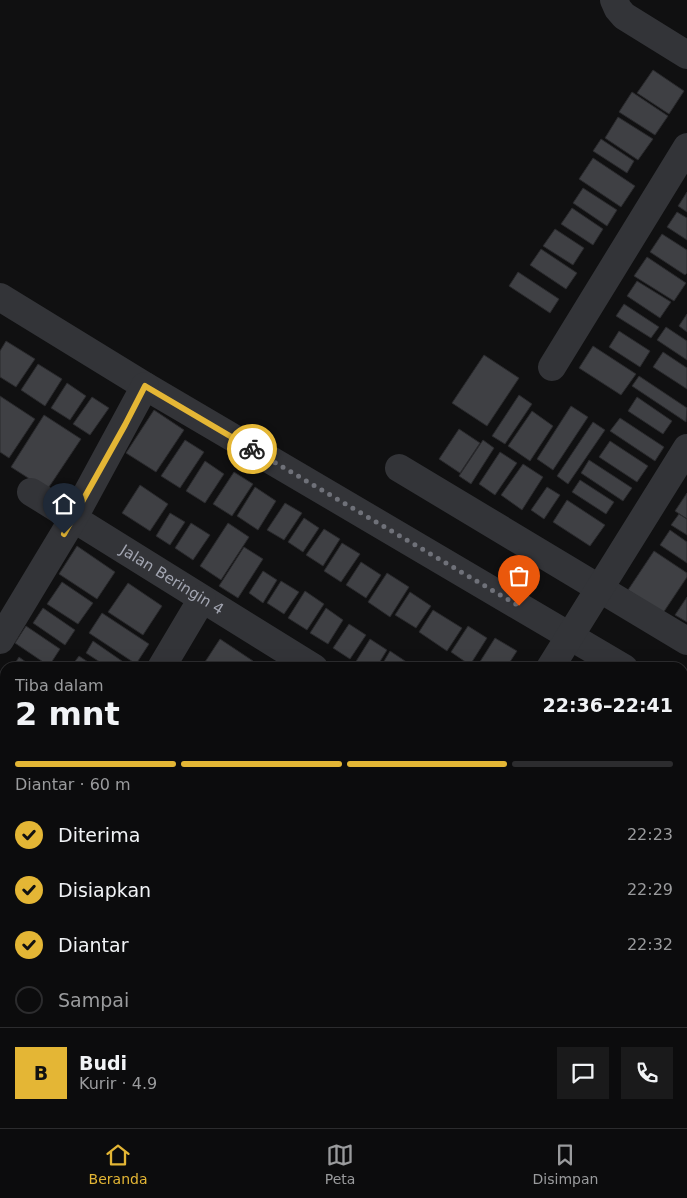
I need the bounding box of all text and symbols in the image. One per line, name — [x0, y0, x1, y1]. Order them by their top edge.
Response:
courier — [227, 424, 277, 474]
icon: bike — [238, 435, 266, 463]
pin — [43, 483, 85, 534]
icon: home — [50, 490, 78, 518]
street label: Jalan Beringin 4 — [116, 540, 227, 619]
pin — [498, 555, 540, 606]
icon: bag — [505, 562, 533, 590]
text: Tiba dalam — [15, 676, 104, 695]
text: 22:36–22:41 — [543, 694, 673, 716]
text: 2 mnt — [15, 695, 120, 733]
text: Diantar · 60 m — [15, 775, 131, 794]
icon: check — [15, 821, 43, 849]
text: Diterima — [58, 824, 140, 846]
text: 22:23 — [627, 825, 673, 844]
icon: check — [15, 876, 43, 904]
text: Disiapkan — [58, 879, 151, 901]
text: 22:29 — [627, 880, 673, 899]
icon: check — [15, 931, 43, 959]
text: Diantar — [58, 934, 129, 956]
text: 22:32 — [627, 935, 673, 954]
text: Sampai — [58, 989, 129, 1011]
button: chat — [557, 1047, 609, 1099]
button: phone — [621, 1047, 673, 1099]
text: Budi — [79, 1052, 127, 1074]
text: B — [34, 1062, 48, 1084]
text: Kurir · 4.9 — [79, 1074, 157, 1093]
tab: Beranda — [89, 1141, 148, 1187]
tab: Peta — [325, 1141, 355, 1187]
tab: Disimpan — [533, 1141, 598, 1187]

